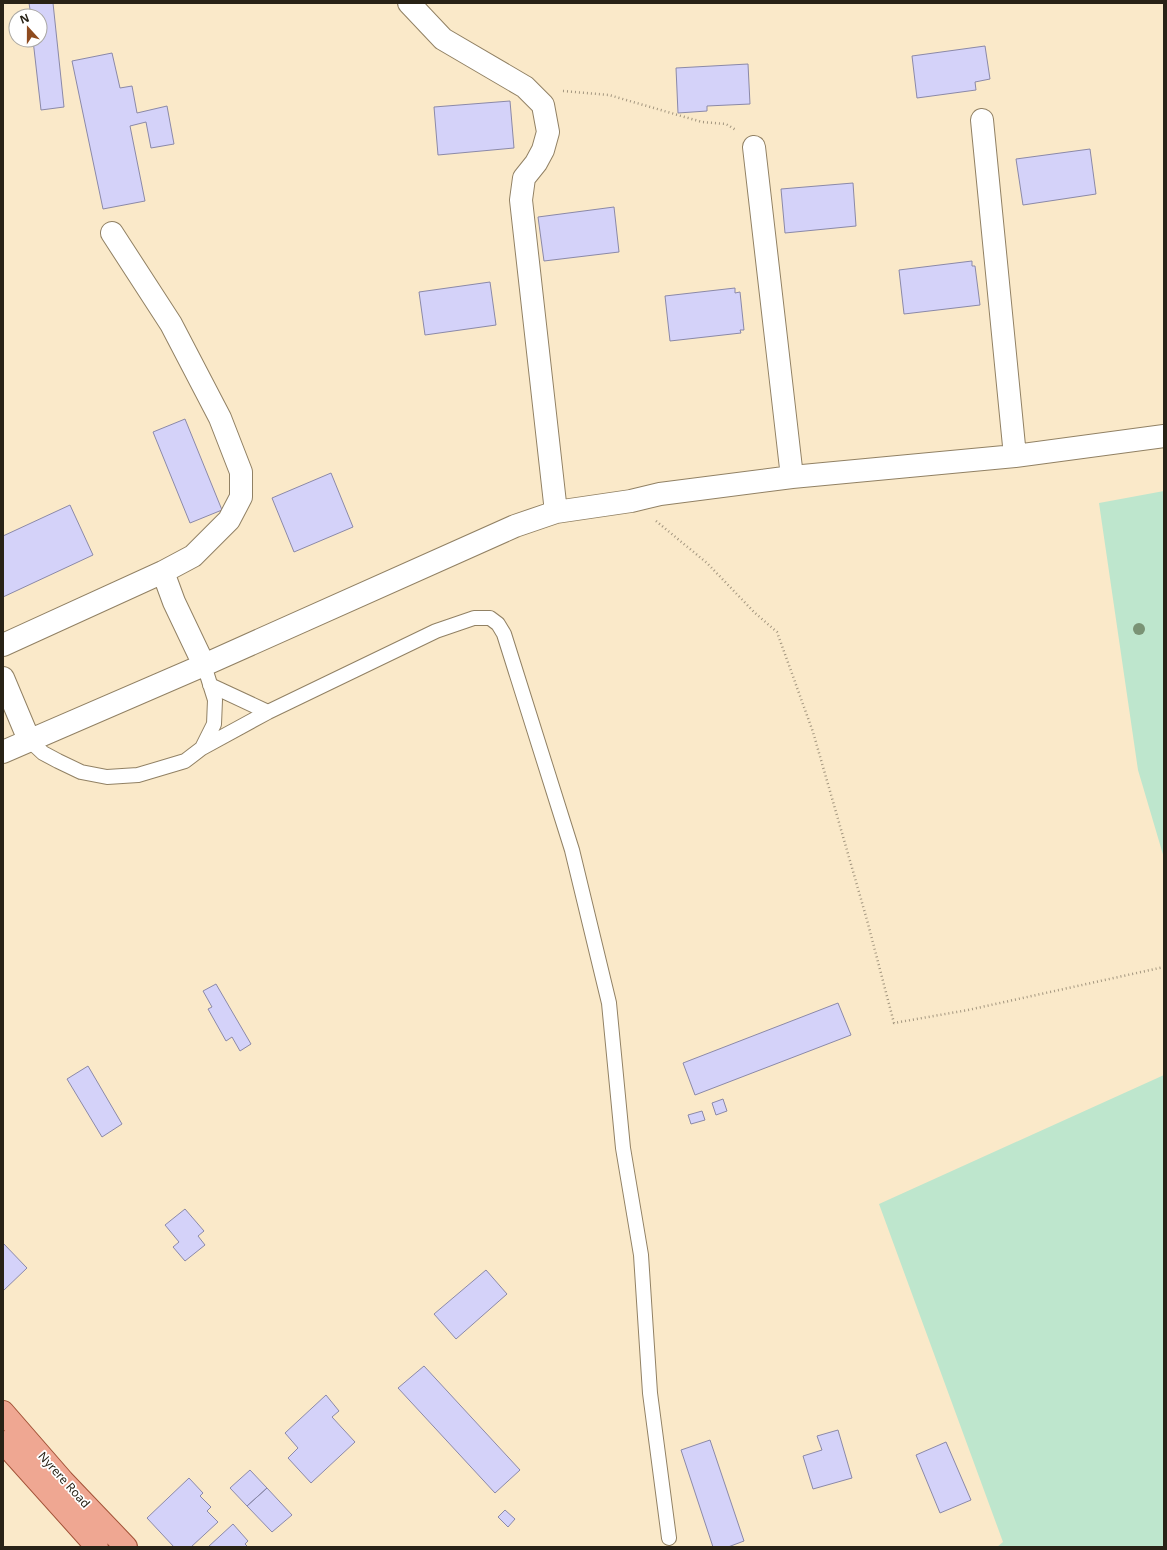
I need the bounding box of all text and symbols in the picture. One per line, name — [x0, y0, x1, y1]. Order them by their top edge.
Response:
north arrow — [8, 8, 48, 48]
text: N — [17, 10, 31, 27]
street label: Nyrere Road — [35, 1448, 94, 1511]

